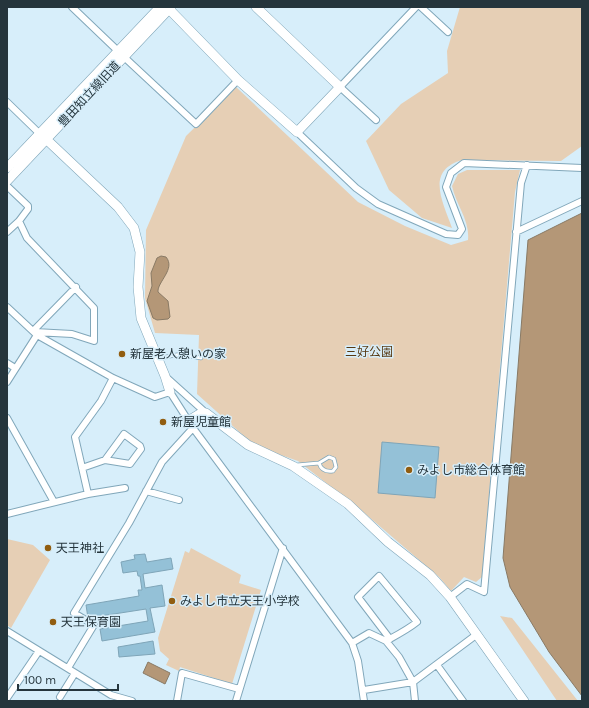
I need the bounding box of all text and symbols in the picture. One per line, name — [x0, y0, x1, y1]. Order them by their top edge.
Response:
street label: 豊田知立線旧道 — [55, 59, 123, 129]
park label: 三好公園 — [345, 345, 393, 359]
place label: 新屋老人憩いの家 — [130, 347, 226, 361]
marker: 新屋老人憩いの家 — [117, 349, 127, 359]
place label: 新屋児童館 — [171, 415, 231, 429]
marker: 新屋児童館 — [158, 417, 168, 427]
place label: みよし市総合体育館 — [417, 463, 525, 477]
marker: みよし市総合体育館 — [404, 465, 414, 475]
place label: 天王神社 — [56, 541, 104, 555]
marker: 天王神社 — [43, 543, 53, 553]
place label: みよし市立天王小学校 — [180, 594, 300, 608]
marker: みよし市立天王小学校 — [167, 596, 177, 606]
place label: 天王保育園 — [61, 615, 121, 629]
marker: 天王保育園 — [48, 617, 58, 627]
scale bar — [18, 666, 118, 692]
text: 100 m — [24, 673, 56, 687]

